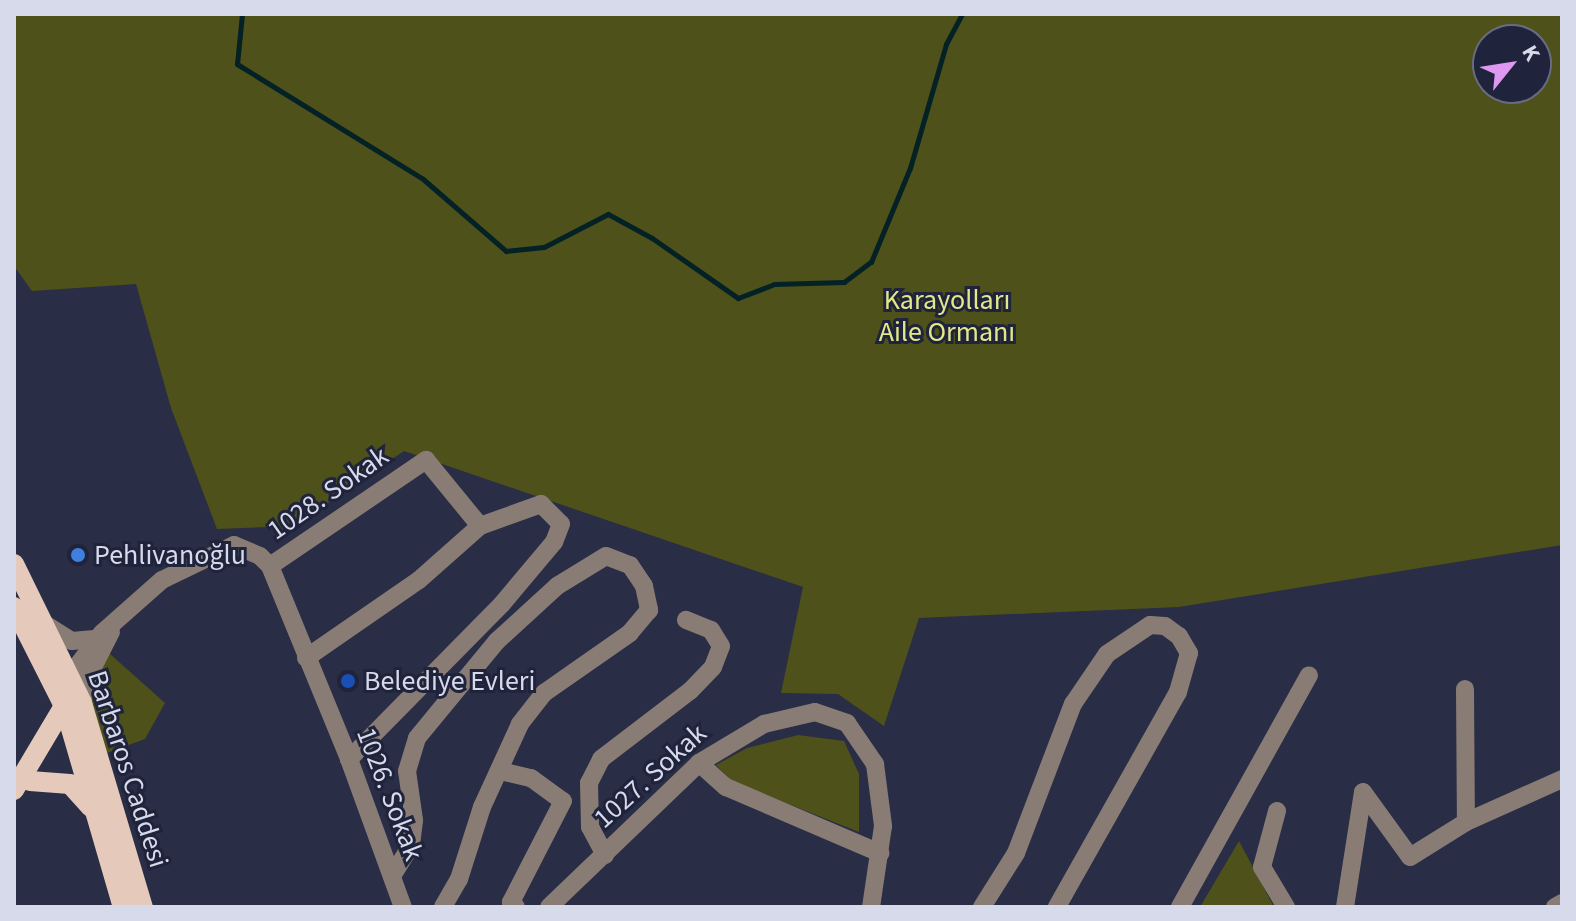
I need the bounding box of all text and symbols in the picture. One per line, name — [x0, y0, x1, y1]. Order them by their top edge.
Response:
north arrow — [1472, 24, 1552, 104]
text: K — [1514, 39, 1548, 67]
park label: Karayolları Aile Ormanı — [879, 283, 1015, 349]
street label: 1028. Sokak — [261, 439, 395, 547]
place label: Pehlivanoğlu — [94, 538, 246, 572]
marker: Pehlivanoğlu — [69, 546, 87, 564]
place label: Belediye Evleri — [364, 664, 535, 698]
street label: Barbaros Caddesi — [80, 666, 176, 872]
marker: Belediye Evleri — [339, 672, 357, 690]
street label: 1027. Sokak — [587, 717, 713, 835]
street label: 1026. Sokak — [349, 723, 431, 865]

